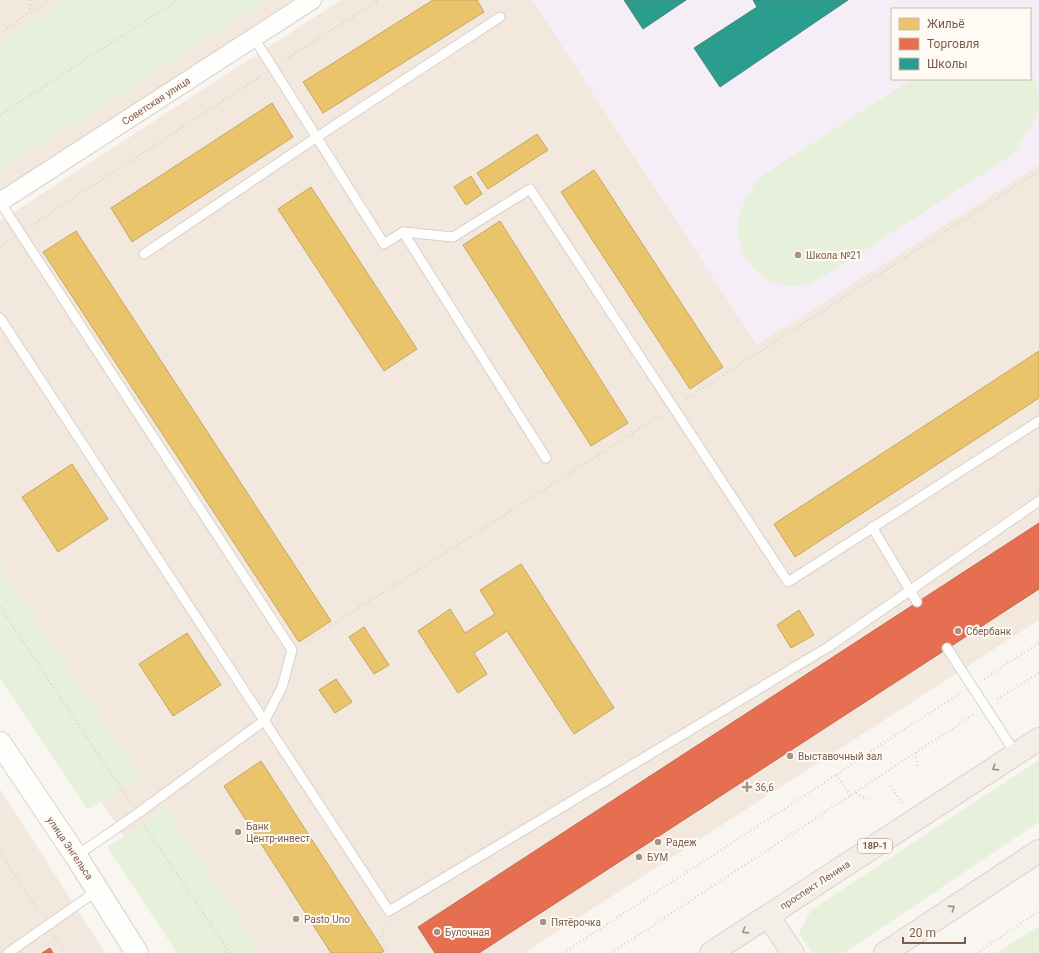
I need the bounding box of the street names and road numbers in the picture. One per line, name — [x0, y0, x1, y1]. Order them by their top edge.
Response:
street label: Советская улица — [120, 75, 192, 127]
street label: улица Энгельса — [45, 814, 95, 882]
road number: 18Р-1 — [858, 839, 892, 853]
street label: проспект Ленина — [778, 858, 852, 912]

